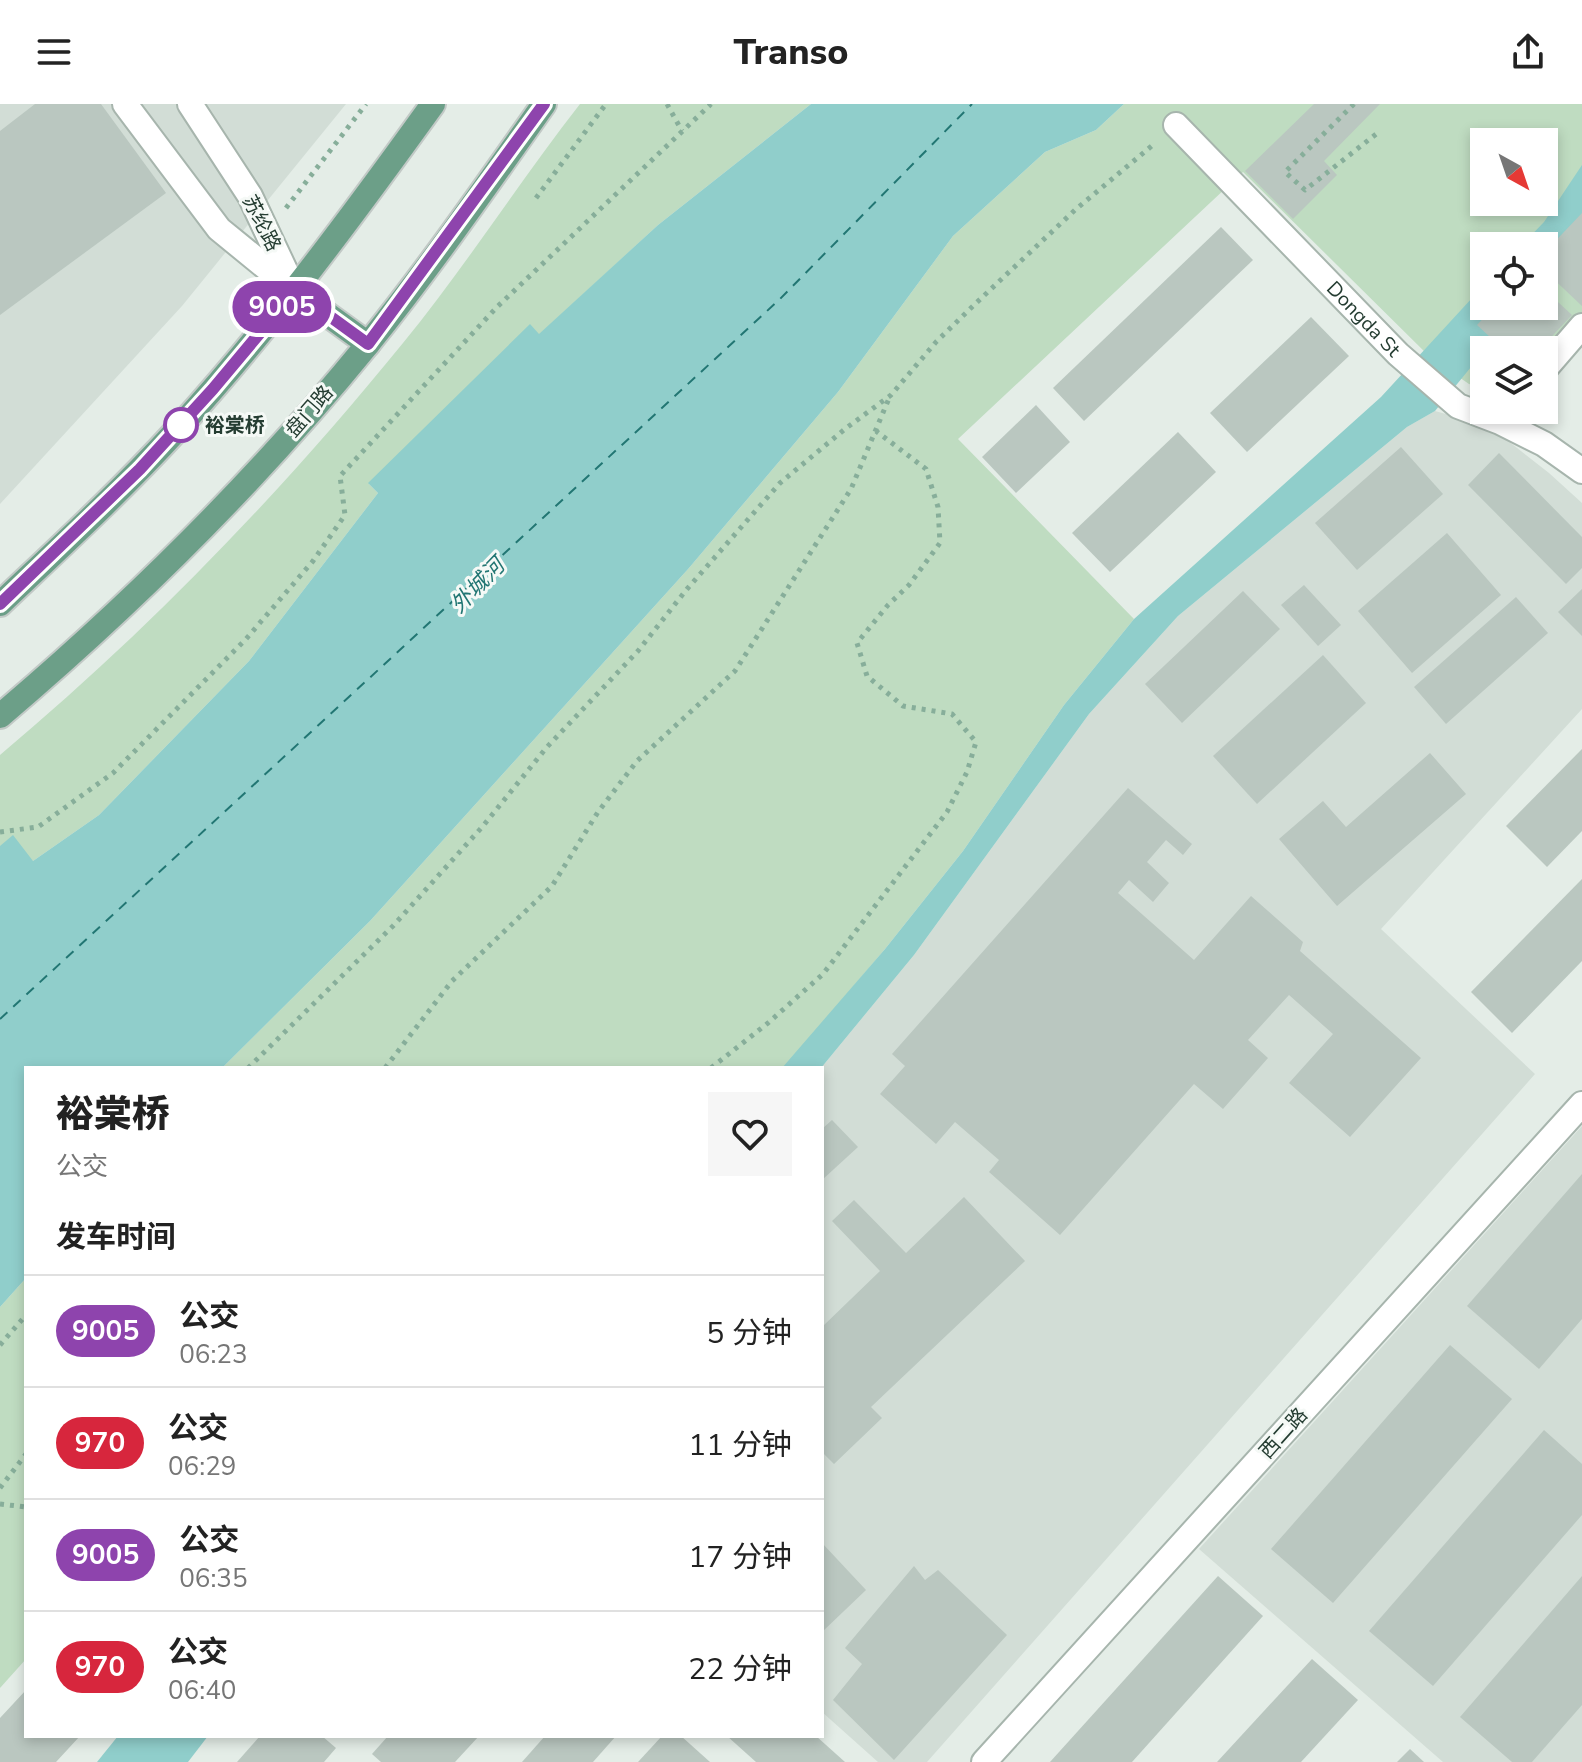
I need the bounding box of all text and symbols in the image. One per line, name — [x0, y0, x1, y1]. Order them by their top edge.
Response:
text: Transo — [734, 28, 848, 77]
icon: menu — [32, 30, 76, 74]
icon: share — [1506, 30, 1550, 74]
north arrow — [1470, 128, 1558, 216]
map controls — [1470, 128, 1558, 424]
street label: 苏纶路 — [236, 190, 287, 256]
button: locate — [1470, 232, 1558, 320]
street label: Dongda St — [1321, 275, 1407, 364]
line badge: 9005 — [226, 281, 338, 333]
text: 9005 — [248, 288, 316, 326]
button: layers — [1470, 336, 1558, 424]
street label: 盘门路 — [280, 380, 339, 443]
marker: 裕棠桥 — [164, 408, 198, 442]
place label: 裕棠桥 — [205, 412, 265, 439]
water label: 外城河 — [444, 549, 514, 620]
text: 裕棠桥 — [56, 1089, 170, 1140]
button: heart — [708, 1092, 792, 1176]
text: 公交 — [56, 1149, 108, 1184]
text: 发车时间 — [56, 1217, 176, 1258]
text: 公交 — [179, 1296, 239, 1337]
text: 9005 — [72, 1312, 139, 1350]
text: 5 分钟 — [706, 1313, 792, 1354]
text: 06:23 — [179, 1337, 248, 1372]
street label: 西二路 — [1253, 1402, 1313, 1465]
text: 公交 — [168, 1408, 228, 1449]
text: 970 — [75, 1424, 125, 1462]
text: 11 分钟 — [688, 1425, 792, 1466]
text: 06:29 — [168, 1449, 236, 1484]
text: 公交 — [179, 1520, 239, 1561]
text: 9005 — [72, 1536, 139, 1574]
text: 17 分钟 — [688, 1537, 792, 1578]
text: 06:35 — [179, 1561, 248, 1596]
text: 公交 — [168, 1632, 228, 1673]
text: 970 — [75, 1648, 125, 1686]
text: 22 分钟 — [688, 1649, 792, 1690]
text: 06:40 — [168, 1673, 236, 1708]

